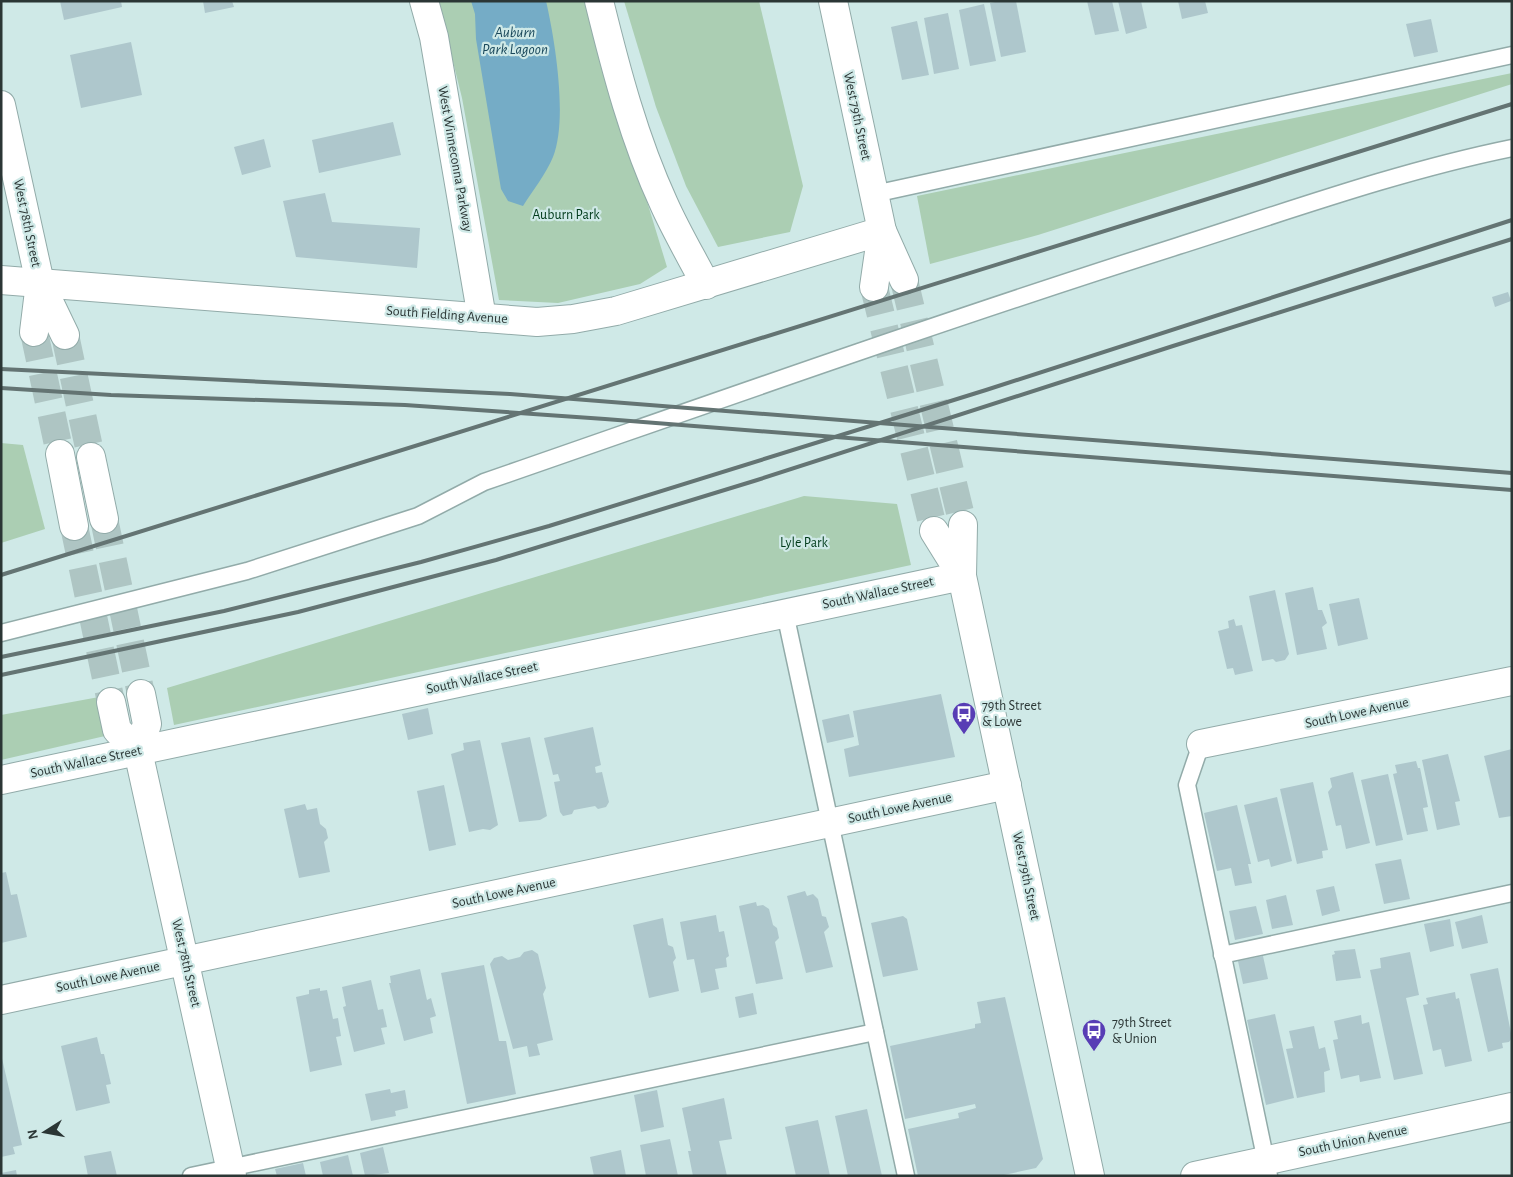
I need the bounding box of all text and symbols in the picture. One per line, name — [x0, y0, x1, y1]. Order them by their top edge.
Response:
water label: Auburn Park Lagoon — [482, 25, 548, 57]
street label: West 79th Street — [841, 71, 873, 162]
street label: West Winneconna Parkway — [435, 85, 475, 233]
street label: West 78th Street — [11, 178, 43, 269]
park label: Auburn Park — [532, 208, 600, 222]
street label: South Fielding Avenue — [386, 304, 508, 326]
park label: Lyle Park — [780, 536, 829, 550]
street label: South Wallace Street — [821, 574, 935, 612]
street label: South Wallace Street — [425, 659, 539, 697]
street label: South Lowe Avenue — [1304, 695, 1410, 731]
place label: 79th Street & Lowe — [982, 699, 1042, 729]
bus stop icon: 79th Street & Lowe — [951, 701, 977, 735]
street label: South Wallace Street — [29, 743, 143, 781]
street label: South Lowe Avenue — [847, 790, 953, 826]
street label: West 79th Street — [1010, 831, 1042, 922]
street label: South Lowe Avenue — [451, 875, 557, 911]
street label: West 78th Street — [169, 918, 203, 1009]
street label: South Lowe Avenue — [55, 959, 161, 995]
place label: 79th Street & Union — [1112, 1016, 1172, 1046]
bus stop icon: 79th Street & Union — [1081, 1018, 1107, 1052]
north arrow — [20, 1107, 70, 1157]
street label: South Union Avenue — [1297, 1123, 1409, 1159]
text: N — [25, 1128, 41, 1140]

